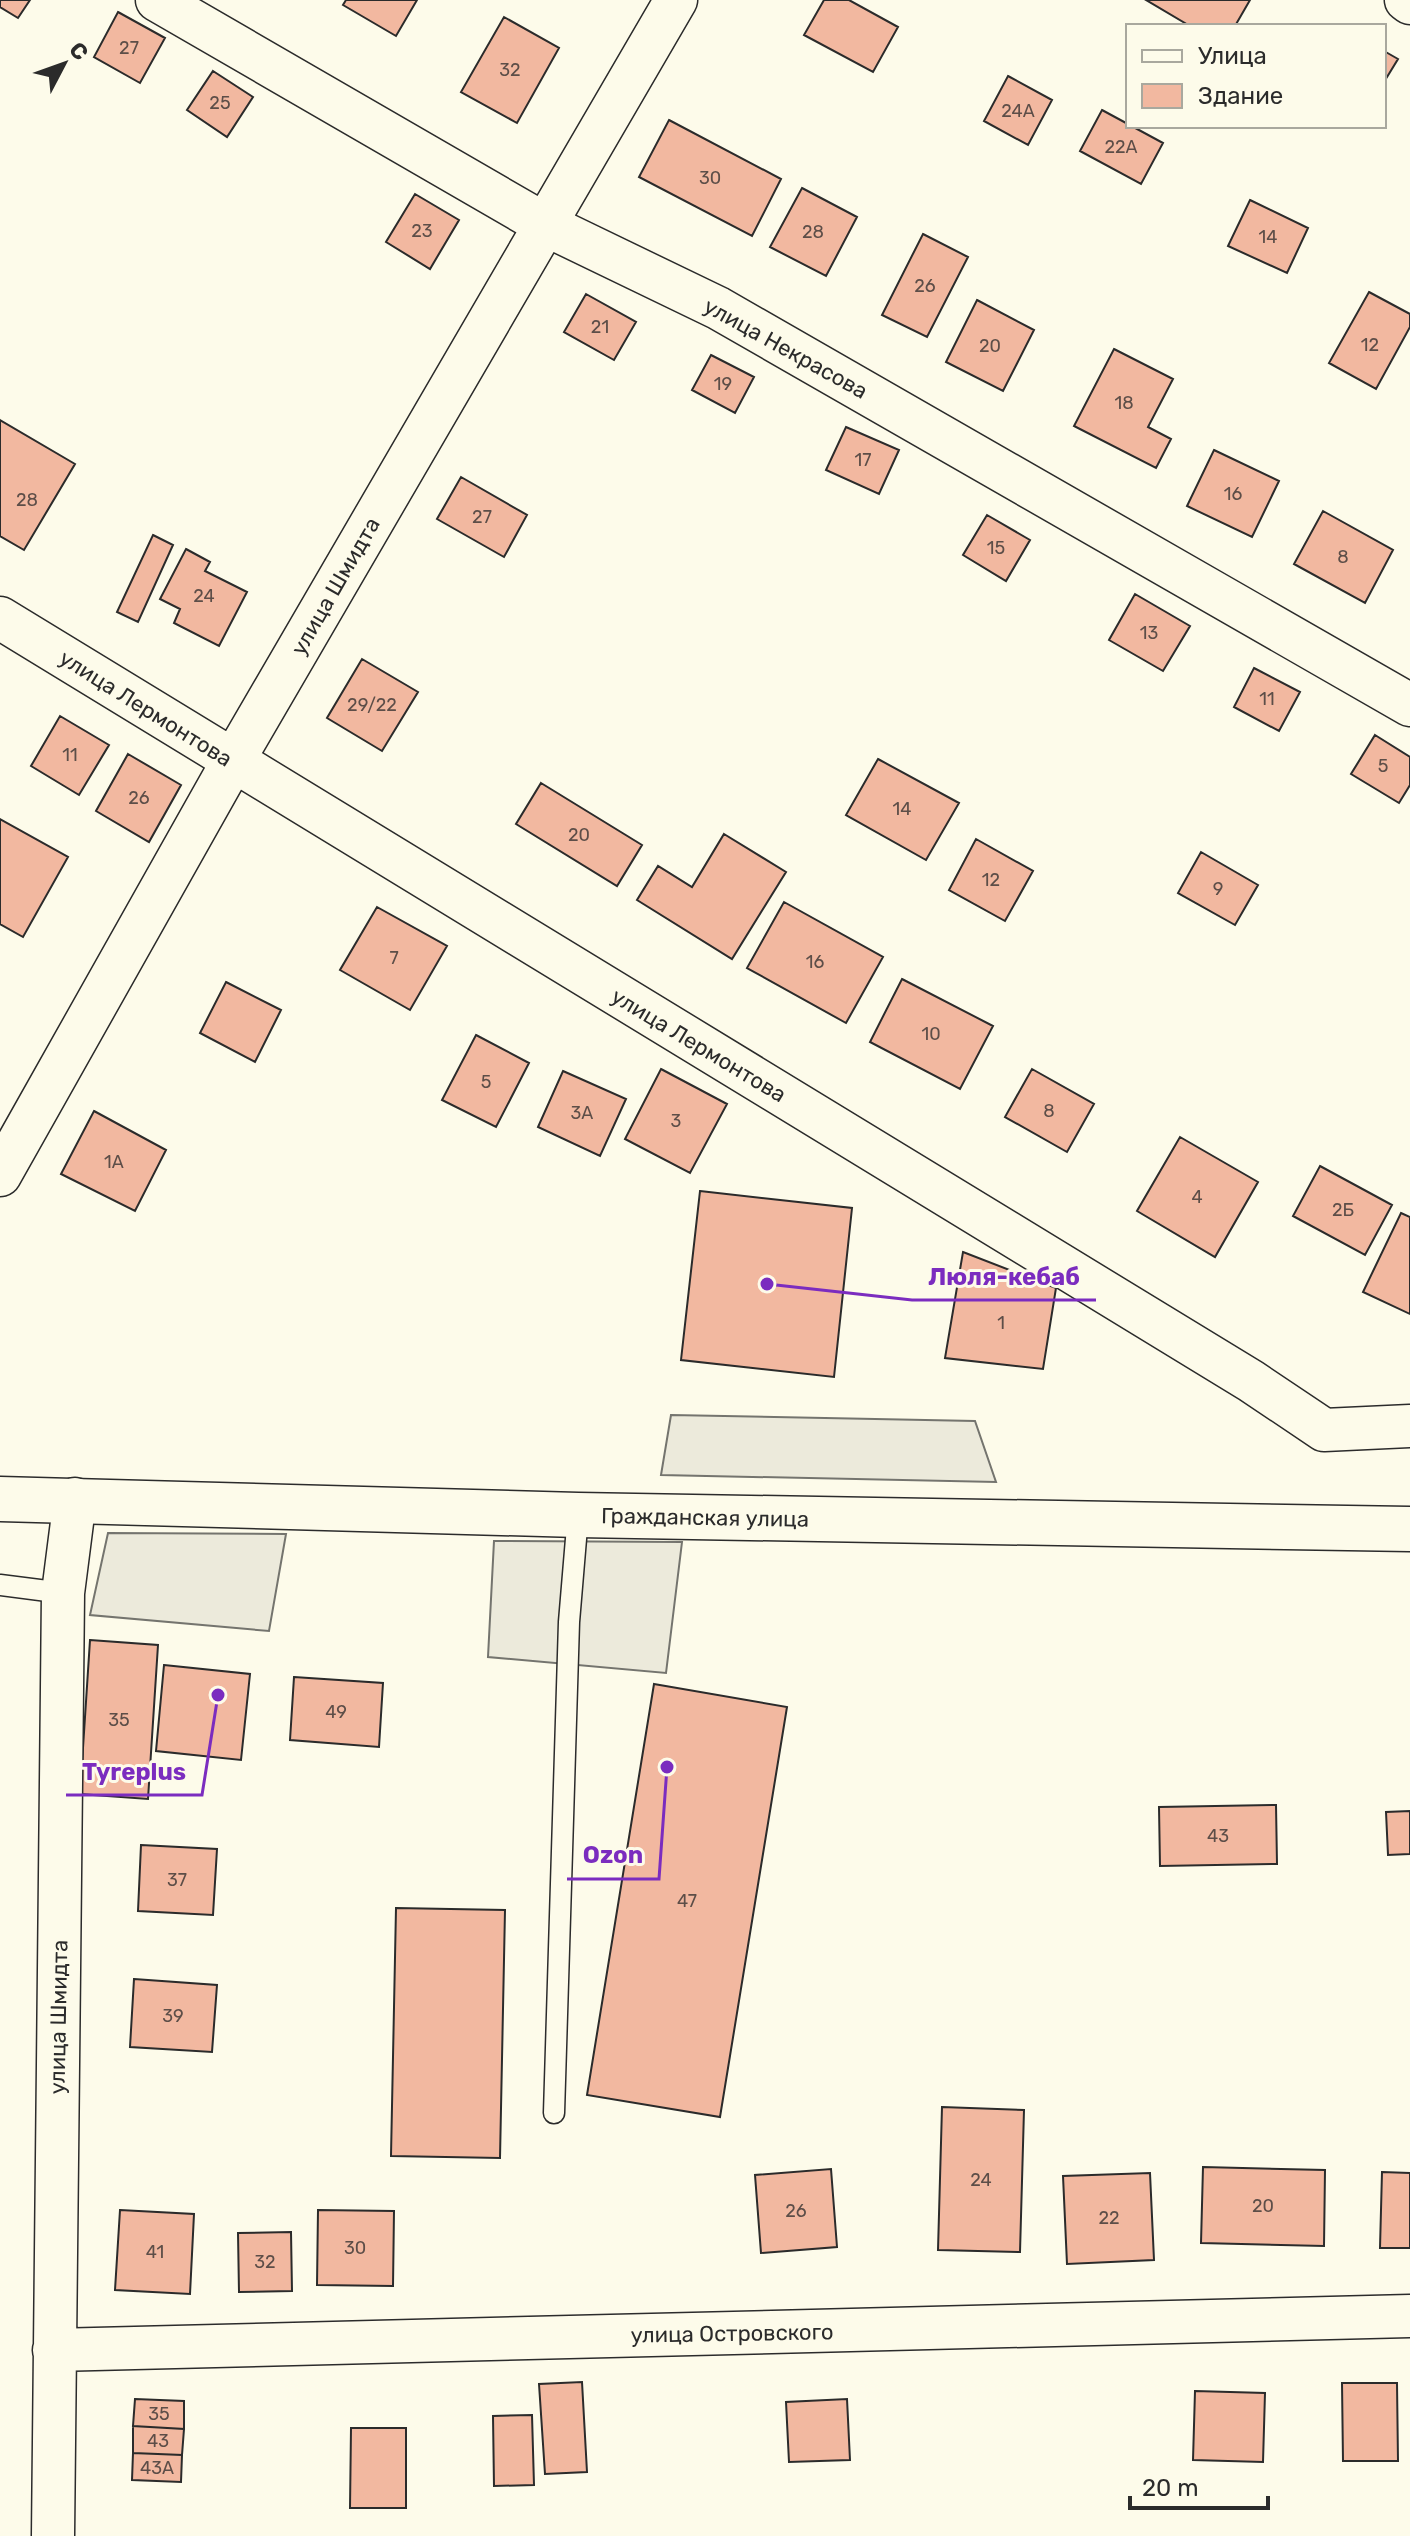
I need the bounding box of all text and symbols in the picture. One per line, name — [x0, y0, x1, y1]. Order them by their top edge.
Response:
north arrow — [24, 24, 104, 104]
legend — [1126, 24, 1386, 128]
text: С — [63, 37, 94, 66]
house number: 27 — [119, 37, 139, 59]
text: Улица — [1198, 42, 1267, 70]
house number: 32 — [499, 59, 521, 81]
text: Здание — [1198, 82, 1283, 110]
house number: 25 — [209, 92, 231, 114]
house number: 24А — [1001, 100, 1035, 122]
house number: 22А — [1104, 136, 1138, 158]
house number: 30 — [699, 167, 721, 189]
house number: 23 — [411, 220, 433, 242]
house number: 28 — [802, 221, 824, 243]
house number: 14 — [1259, 226, 1277, 248]
house number: 26 — [914, 275, 936, 297]
street label: улица Некрасова — [699, 292, 872, 405]
house number: 21 — [591, 316, 609, 338]
house number: 12 — [1361, 334, 1379, 356]
house number: 20 — [979, 335, 1001, 357]
house number: 19 — [714, 373, 732, 395]
house number: 18 — [1114, 392, 1134, 414]
house number: 17 — [855, 449, 871, 471]
house number: 16 — [1224, 483, 1242, 505]
house number: 28 — [16, 489, 38, 511]
house number: 27 — [472, 506, 492, 528]
street label: улица Шмидта — [285, 512, 386, 660]
house number: 15 — [987, 537, 1005, 559]
house number: 8 — [1337, 546, 1349, 568]
house number: 24 — [193, 585, 215, 607]
house number: 13 — [1140, 622, 1158, 644]
street label: улица Лермонтова — [54, 644, 237, 773]
house number: 11 — [1259, 688, 1275, 710]
house number: 29/22 — [347, 694, 397, 716]
house number: 11 — [62, 744, 78, 766]
house number: 5 — [1378, 755, 1388, 777]
house number: 26 — [128, 787, 150, 809]
house number: 14 — [893, 798, 911, 820]
house number: 20 — [568, 824, 590, 846]
house number: 12 — [982, 869, 1000, 891]
house number: 9 — [1213, 878, 1223, 900]
house number: 7 — [389, 947, 399, 969]
house number: 16 — [806, 951, 824, 973]
street label: улица Лермонтова — [606, 983, 791, 1108]
house number: 10 — [921, 1023, 941, 1045]
house number: 5 — [481, 1071, 491, 1093]
house number: 8 — [1043, 1100, 1055, 1122]
house number: 3А — [571, 1102, 593, 1124]
house number: 3 — [671, 1110, 681, 1132]
house number: 1А — [104, 1151, 124, 1173]
house number: 4 — [1191, 1186, 1203, 1208]
house number: 2Б — [1332, 1199, 1354, 1221]
callout: Люля-кебаб — [912, 1252, 1096, 1300]
text: Люля-кебаб — [928, 1263, 1080, 1291]
house number: 1 — [997, 1312, 1005, 1334]
street label: Гражданская улица — [601, 1502, 809, 1533]
house number: 49 — [325, 1701, 347, 1723]
house number: 35 — [108, 1709, 130, 1731]
callout: Tyreplus — [66, 1747, 202, 1795]
text: Tyreplus — [82, 1758, 186, 1786]
house number: 43 — [1207, 1825, 1229, 1847]
callout: Ozon — [567, 1831, 659, 1879]
text: Ozon — [583, 1841, 643, 1869]
house number: 37 — [167, 1869, 187, 1891]
house number: 47 — [677, 1890, 697, 1912]
street label: улица Шмидта — [44, 1939, 73, 2095]
house number: 39 — [162, 2005, 184, 2027]
house number: 24 — [970, 2169, 992, 2191]
house number: 20 — [1252, 2195, 1274, 2217]
house number: 26 — [785, 2200, 807, 2222]
house number: 22 — [1098, 2207, 1120, 2229]
house number: 30 — [344, 2237, 366, 2259]
house number: 41 — [146, 2241, 164, 2263]
house number: 32 — [254, 2251, 276, 2273]
street label: улица Островского — [630, 2318, 834, 2349]
house number: 35 — [148, 2403, 170, 2425]
house number: 43 — [147, 2430, 169, 2452]
house number: 43А — [140, 2457, 174, 2479]
scale bar — [1130, 2460, 1268, 2510]
text: 20 m — [1142, 2474, 1199, 2502]

